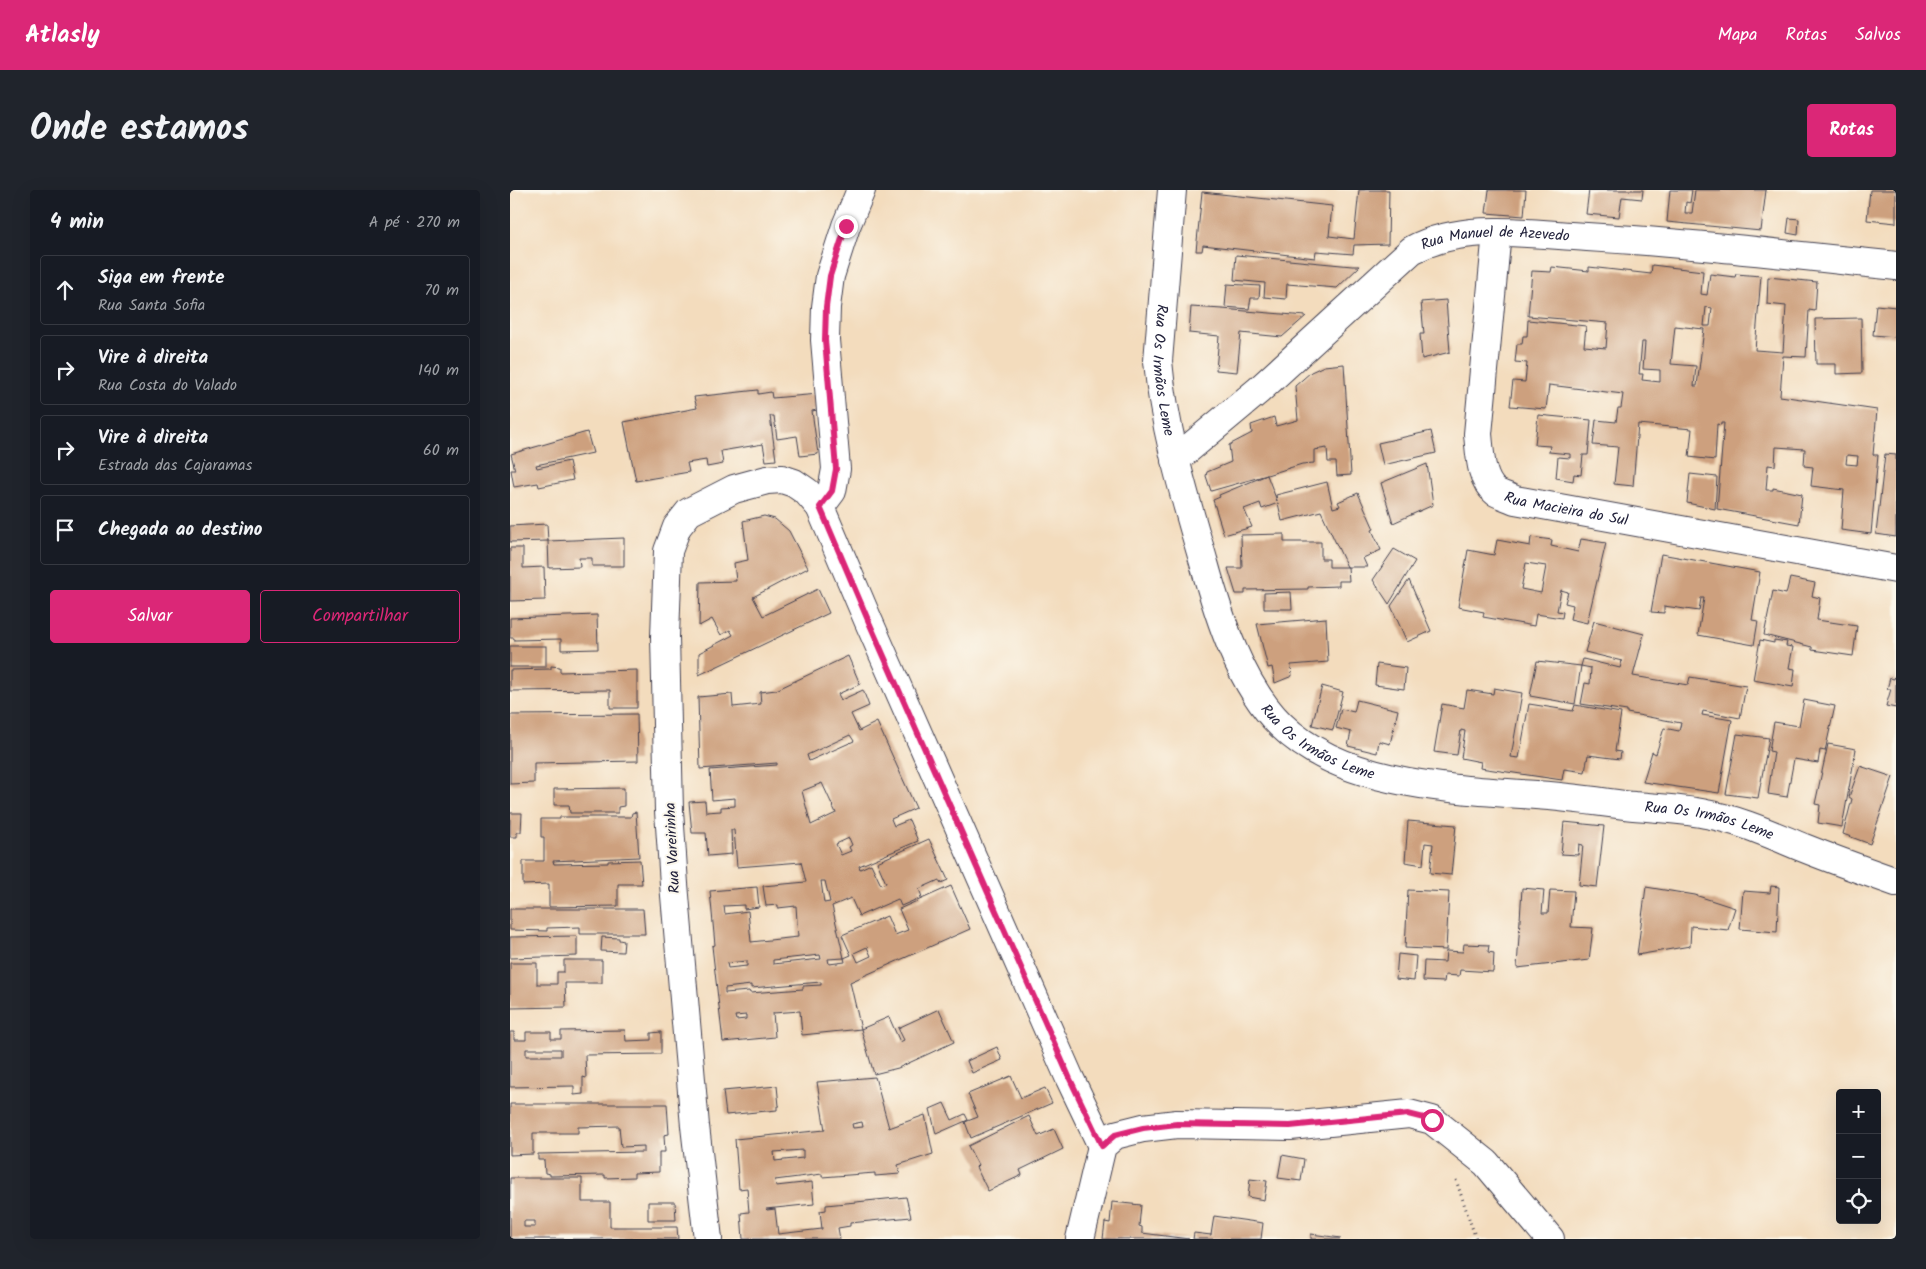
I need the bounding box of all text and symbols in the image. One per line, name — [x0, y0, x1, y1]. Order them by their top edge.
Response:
text: Atlasly — [25, 16, 100, 55]
text: Mapa — [1718, 21, 1757, 50]
text: Rotas — [1785, 21, 1827, 50]
text: Salvos — [1855, 21, 1901, 50]
text: Onde estamos — [30, 102, 249, 158]
button: Rotas — [1807, 104, 1896, 157]
text: 4 min — [50, 206, 104, 239]
text: A pé · 270 m — [369, 210, 460, 235]
route end — [835, 215, 858, 238]
street label: Rua Manuel de Azevedo — [1417, 221, 1571, 257]
text: Siga em frente — [98, 263, 225, 293]
icon: ahead — [51, 276, 79, 304]
text: 70 m — [424, 278, 459, 303]
text: Rua Santa Sofia — [98, 293, 205, 318]
street label: Rua Os Irmãos Leme — [1145, 303, 1180, 439]
text: Vire à direita — [98, 343, 208, 373]
icon: right — [51, 356, 79, 384]
text: 140 m — [418, 358, 459, 383]
text: Rua Costa do Valado — [98, 373, 237, 398]
text: Vire à direita — [98, 423, 208, 453]
icon: right — [51, 436, 79, 464]
text: 60 m — [423, 438, 459, 463]
text: Estrada das Cajaramas — [98, 453, 252, 478]
street label: Rua Macieira do Sul — [1500, 486, 1630, 533]
text: Chegada ao destino — [98, 515, 263, 545]
icon: arrive — [51, 516, 79, 544]
button: Salvar — [50, 590, 250, 643]
button: Compartilhar — [260, 590, 460, 643]
street label: Rua Os Irmãos Leme — [1254, 699, 1378, 787]
street label: Rua Os Irmãos Leme — [1644, 796, 1778, 847]
street label: Rua Vareirinha — [659, 802, 687, 894]
map controls — [1836, 1089, 1881, 1224]
button: + — [1836, 1089, 1881, 1134]
route start — [1421, 1109, 1444, 1132]
button: − — [1836, 1134, 1881, 1179]
button: locate — [1836, 1179, 1881, 1224]

